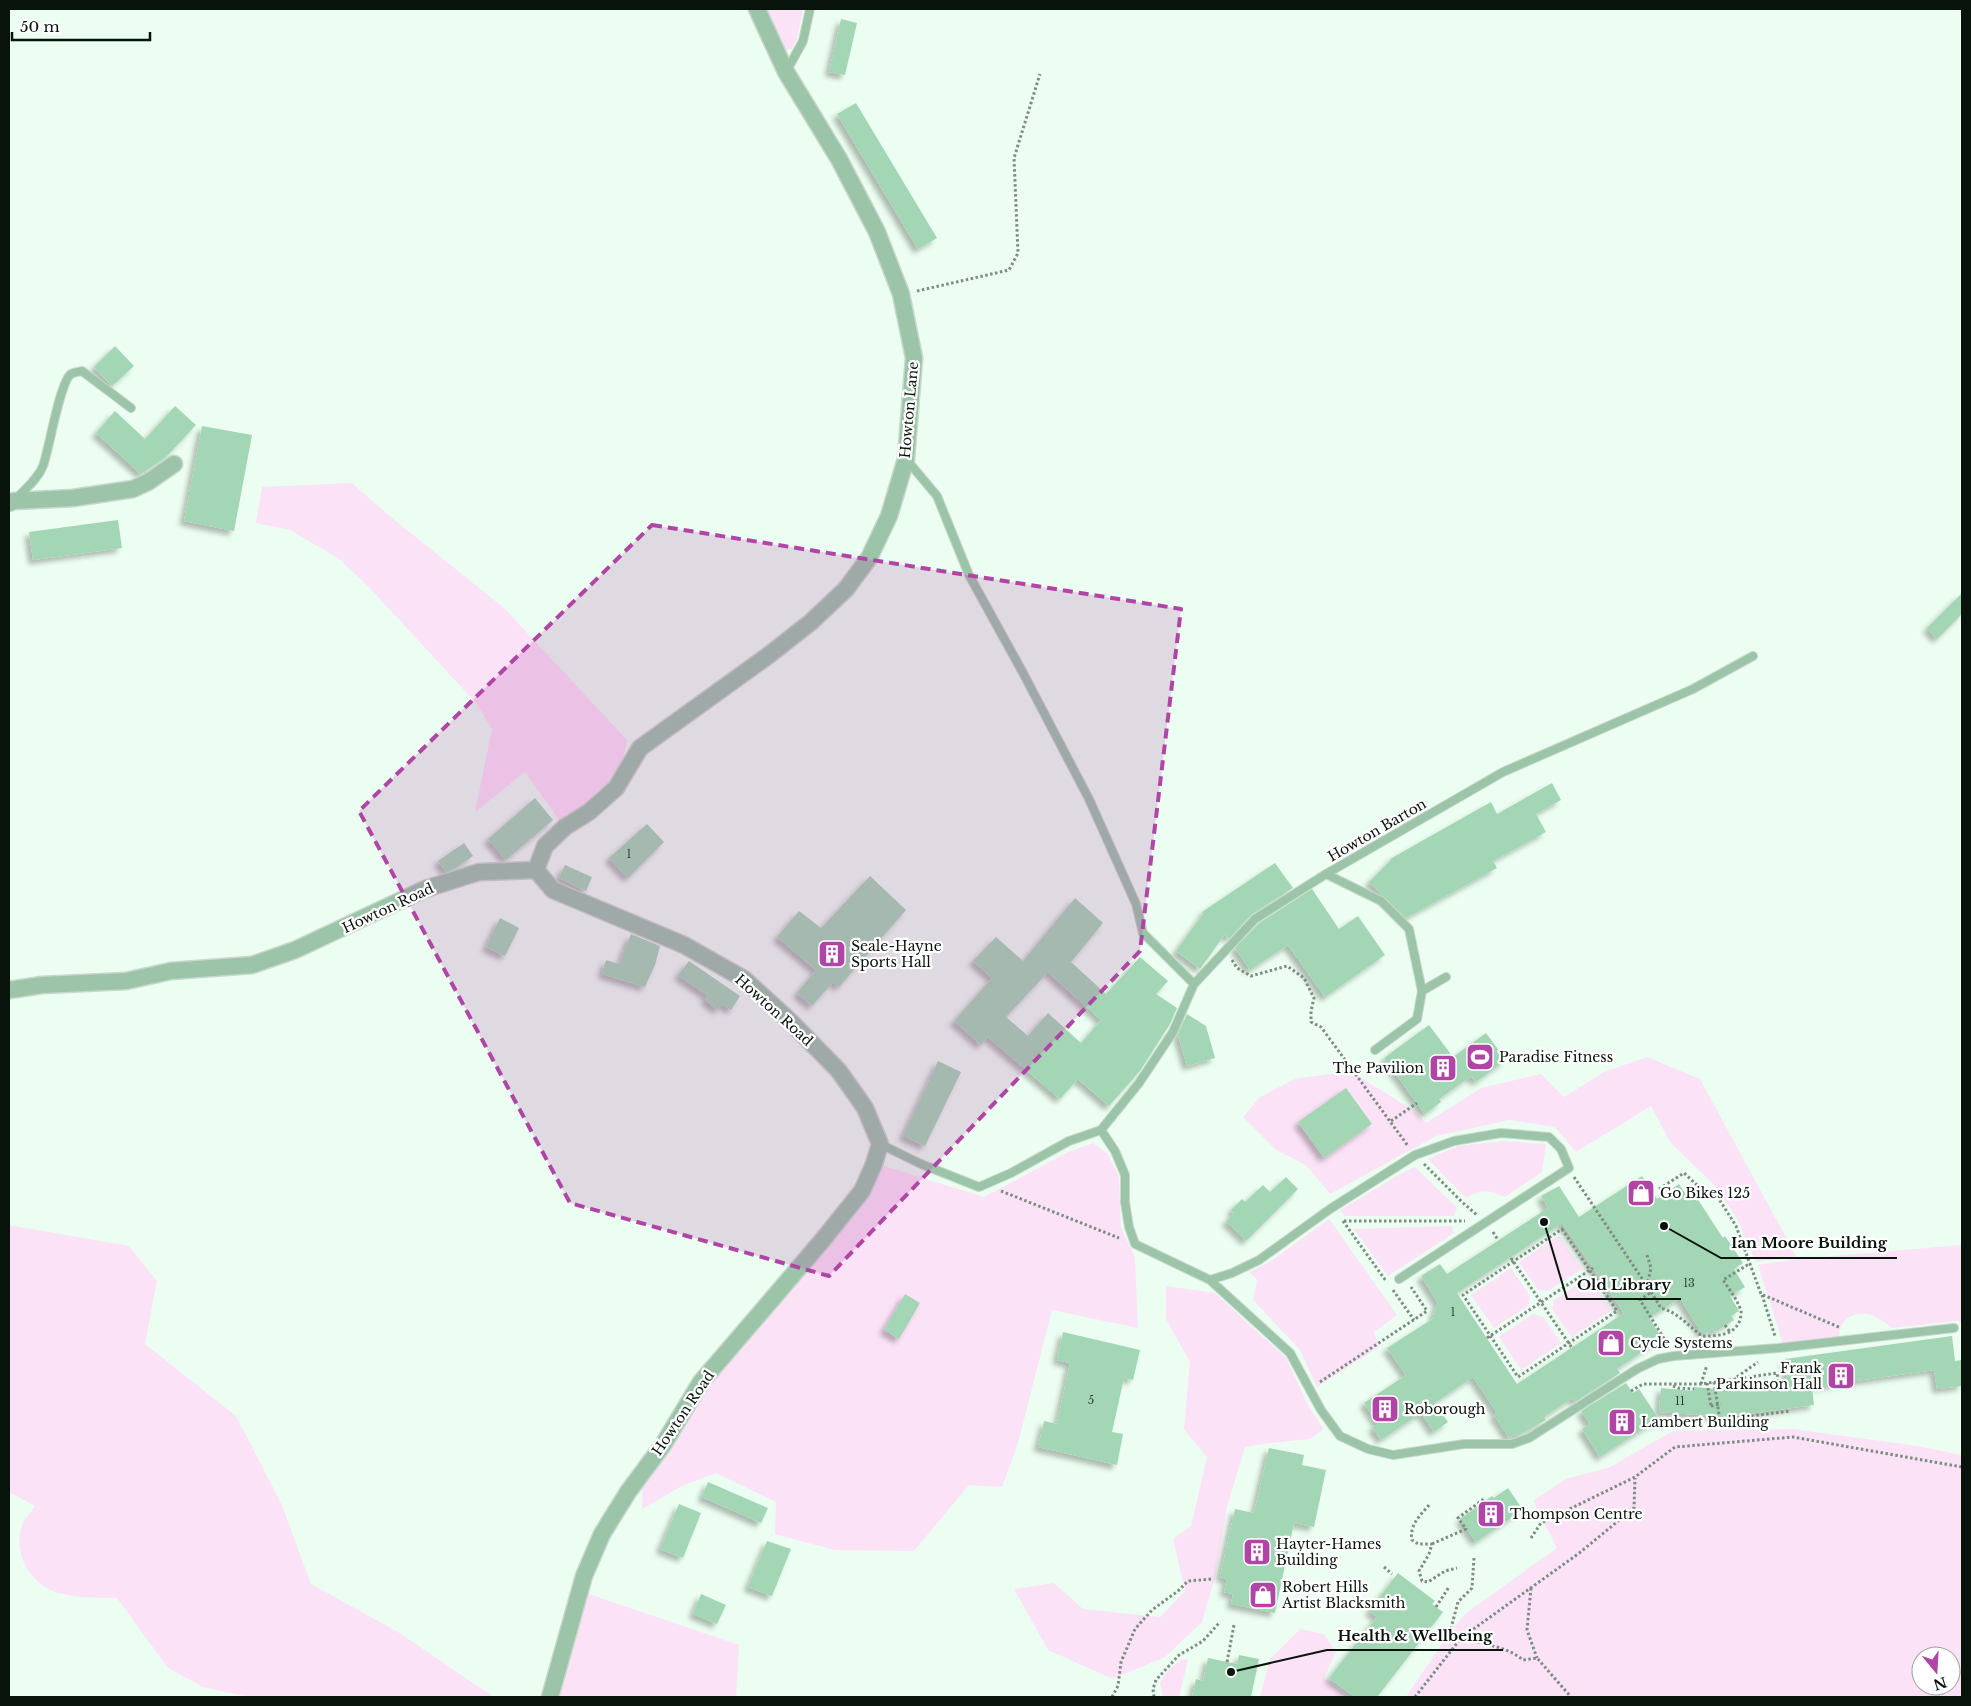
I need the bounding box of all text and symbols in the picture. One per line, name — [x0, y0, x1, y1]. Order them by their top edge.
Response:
scale bar — [12, 10, 150, 42]
text: 50 m — [20, 17, 60, 36]
street label: Howton Lane — [896, 361, 922, 459]
street label: Howton Barton — [1325, 794, 1430, 865]
house number: 1 — [627, 847, 632, 861]
street label: Howton Road — [339, 879, 437, 937]
place label: Seale-Hayne Sports Hall — [851, 937, 942, 971]
building icon: Seale-Hayne Sports Hall — [817, 939, 847, 969]
street label: Howton Road — [731, 970, 817, 1050]
sports icon: Paradise Fitness — [1465, 1042, 1495, 1072]
place label: Paradise Fitness — [1499, 1048, 1613, 1066]
building icon: The Pavilion — [1428, 1053, 1458, 1083]
place label: The Pavilion — [1333, 1059, 1424, 1077]
shop icon: Go Bikes 125 — [1626, 1178, 1656, 1208]
place label: Go Bikes 125 — [1660, 1184, 1750, 1202]
callout: Ian Moore Building — [1721, 1228, 1897, 1258]
text: Ian Moore Building — [1731, 1233, 1888, 1252]
callout: Old Library — [1567, 1269, 1681, 1299]
text: Old Library — [1577, 1275, 1671, 1294]
house number: 13 — [1683, 1276, 1695, 1290]
house number: 1 — [1451, 1305, 1456, 1319]
shop icon: Cycle Systems — [1596, 1328, 1626, 1358]
place label: Cycle Systems — [1630, 1334, 1733, 1352]
place label: Frank Parkinson Hall — [1716, 1359, 1822, 1393]
building icon: Frank Parkinson Hall — [1826, 1361, 1856, 1391]
street label: Howton Road — [648, 1367, 718, 1459]
house number: 5 — [1088, 1393, 1094, 1407]
building icon: Roborough — [1370, 1394, 1400, 1424]
house number: 11 — [1675, 1394, 1685, 1408]
place label: Roborough — [1404, 1400, 1486, 1418]
building icon: Lambert Building — [1607, 1407, 1637, 1437]
place label: Lambert Building — [1641, 1413, 1769, 1431]
building icon: Thompson Centre — [1476, 1499, 1506, 1529]
place label: Thompson Centre — [1510, 1505, 1642, 1523]
place label: Hayter-Hames Building — [1276, 1535, 1381, 1569]
building icon: Hayter-Hames Building — [1242, 1537, 1272, 1567]
place label: Robert Hills Artist Blacksmith — [1281, 1578, 1406, 1612]
shop icon: Robert Hills Artist Blacksmith — [1248, 1580, 1278, 1610]
callout: Health & Wellbeing — [1327, 1620, 1503, 1650]
text: Health & Wellbeing — [1338, 1626, 1493, 1645]
north arrow — [1911, 1646, 1961, 1696]
text: N — [1931, 1673, 1949, 1694]

